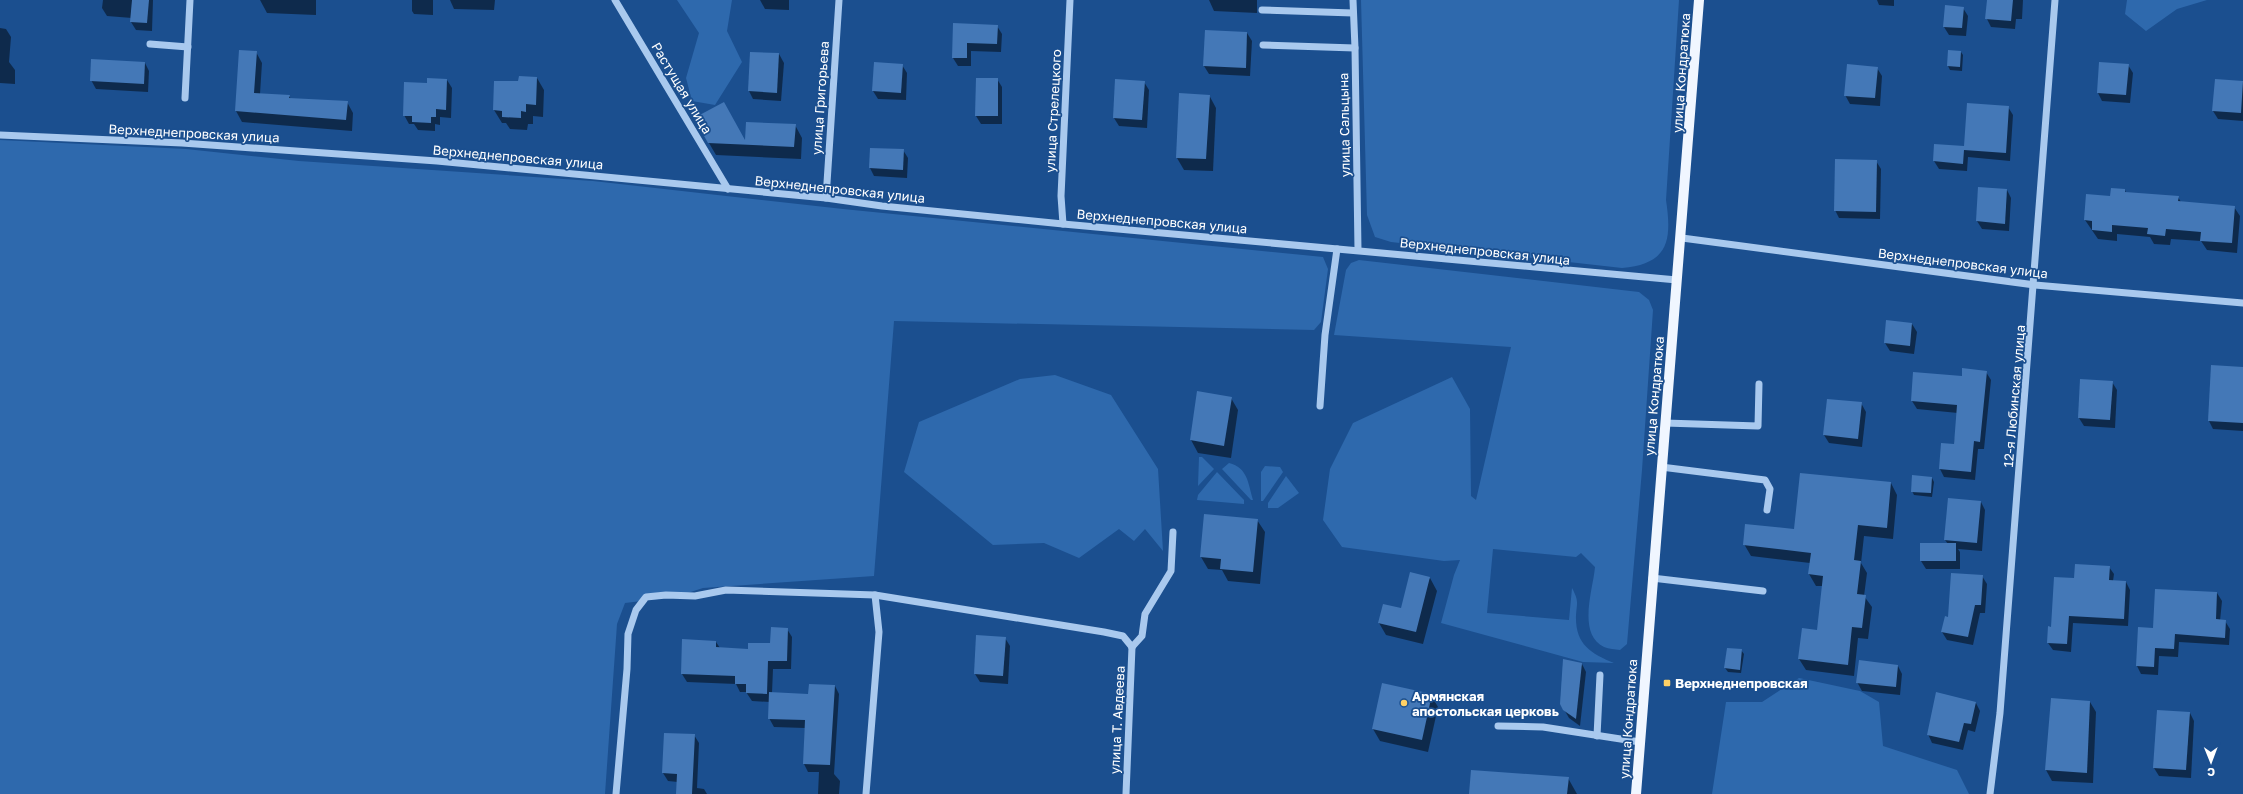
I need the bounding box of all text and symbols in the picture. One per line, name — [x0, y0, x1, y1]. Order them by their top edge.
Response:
street label: улица Кондратюка — [1669, 13, 1693, 133]
street label: Растущая улица — [648, 39, 716, 137]
street label: улица Григорьева — [808, 41, 832, 155]
street label: улица Стрелецкого — [1042, 49, 1064, 173]
street label: улица Сальцына — [1335, 72, 1353, 178]
street label: Верхнеднепровская улица — [108, 121, 280, 145]
street label: Верхнеднепровская улица — [432, 142, 604, 172]
street label: Верхнеднепровская улица — [754, 172, 926, 206]
street label: Верхнеднепровская улица — [1076, 206, 1248, 236]
street label: Верхнеднепровская улица — [1399, 234, 1571, 268]
street label: Верхнеднепровская улица — [1877, 245, 2049, 281]
street label: 12-я Любинская улица — [2000, 324, 2028, 468]
street label: улица Кондратюка — [1641, 335, 1667, 457]
street label: улица Кондратюка — [1616, 659, 1640, 779]
street label: улица Т. Авдеева — [1106, 665, 1128, 775]
place label: Верхнеднепровская — [1675, 675, 1808, 691]
marker: Верхнеднепровская — [1662, 678, 1672, 688]
place label: Армянская апостольская церковь — [1412, 688, 1559, 719]
marker: Армянская апостольская церковь — [1399, 698, 1409, 708]
north arrow — [2191, 742, 2231, 782]
text: С — [2207, 766, 2215, 779]

